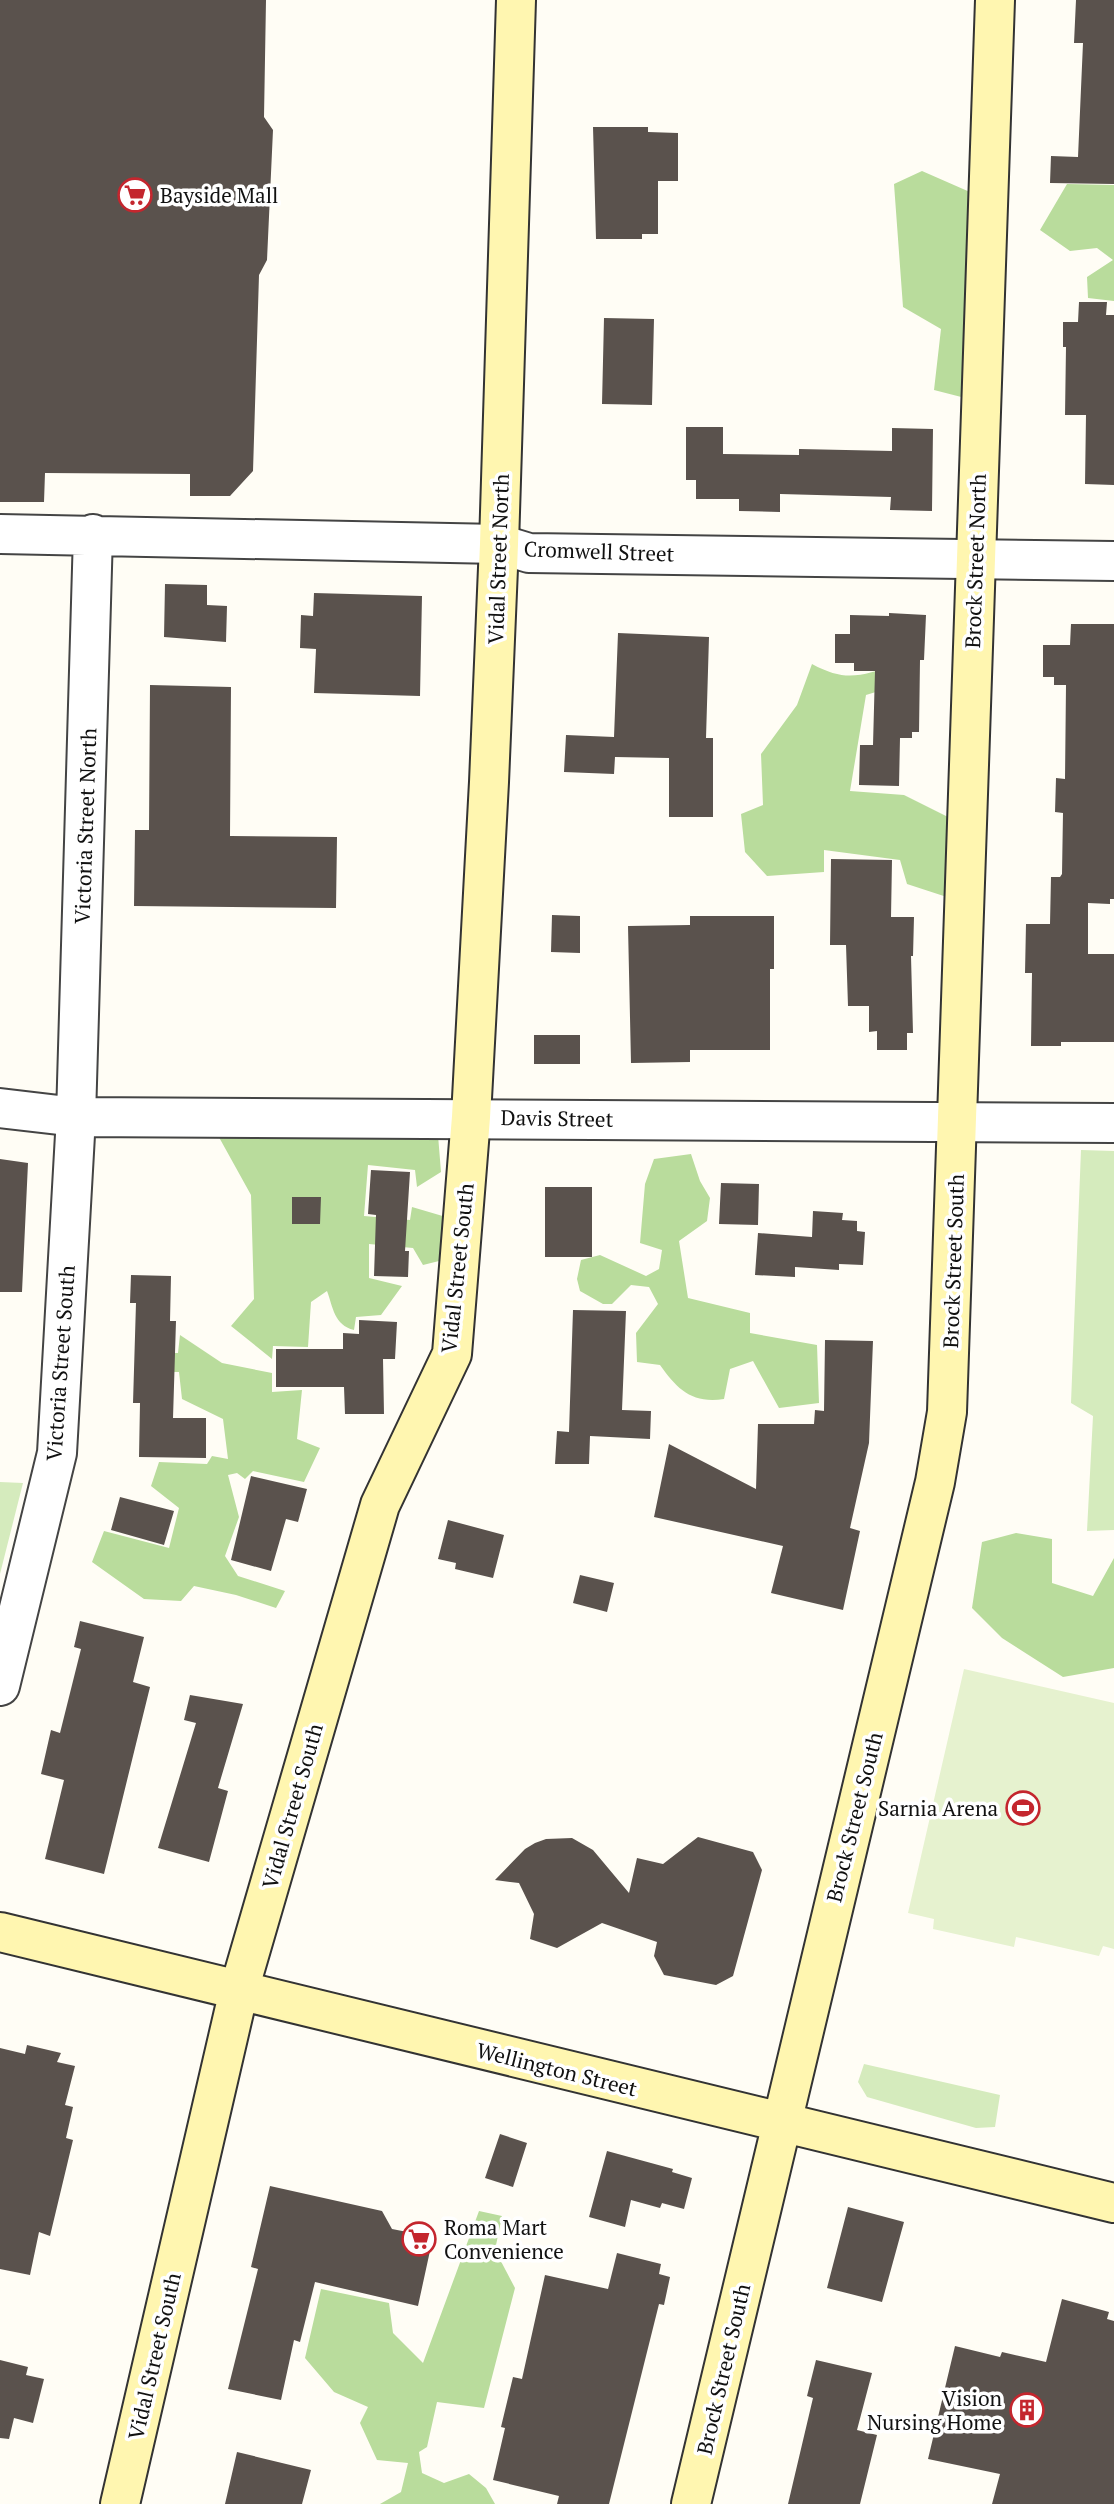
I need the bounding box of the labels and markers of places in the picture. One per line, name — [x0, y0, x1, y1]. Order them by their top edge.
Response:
supermarket icon: Bayside Mall — [116, 176, 154, 214]
place label: Bayside Mall — [160, 181, 278, 209]
sports icon: Sarnia Arena — [1004, 1789, 1042, 1827]
place label: Sarnia Arena — [878, 1794, 998, 1822]
place label: Roma Mart Convenience — [444, 2213, 564, 2265]
supermarket icon: Roma Mart Convenience — [400, 2220, 438, 2258]
place label: Vision Nursing Home — [867, 2384, 1003, 2436]
building icon: Vision Nursing Home — [1008, 2391, 1046, 2429]

